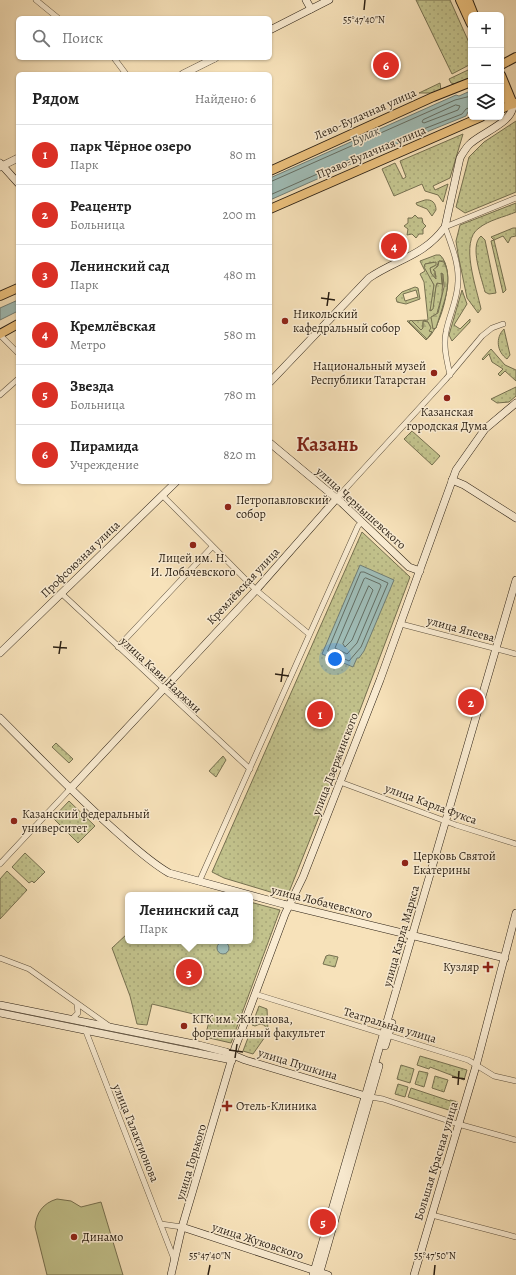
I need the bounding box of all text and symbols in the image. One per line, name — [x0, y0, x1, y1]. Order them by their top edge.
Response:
map controls — [468, 12, 504, 120]
button: + — [468, 12, 504, 48]
text: 55°47'40"N — [343, 13, 385, 26]
search box — [16, 16, 272, 60]
icon: search — [30, 27, 52, 49]
text: Поиск — [62, 28, 103, 48]
button: − — [468, 48, 504, 84]
pin: 6 — [373, 50, 399, 80]
street label: Лево-Булачная улица — [311, 84, 419, 144]
button: layers — [468, 84, 504, 120]
text: Рядом — [32, 87, 79, 110]
text: Найдено: 6 — [195, 90, 256, 107]
street label: Право-Булачная улица — [314, 122, 429, 182]
water label: Булак — [348, 122, 382, 149]
text: парк Чёрное озеро — [70, 136, 191, 156]
text: 1 — [43, 146, 47, 163]
text: 80 m — [229, 146, 256, 163]
text: Парк — [70, 156, 99, 173]
text: Реацентр — [70, 196, 131, 216]
text: 2 — [42, 206, 48, 223]
text: 200 m — [223, 206, 256, 223]
text: Больница — [70, 216, 125, 233]
pin: 4 — [381, 231, 407, 261]
text: Ленинский сад — [70, 256, 169, 276]
text: 3 — [42, 266, 48, 283]
text: 480 m — [223, 266, 256, 283]
text: Парк — [70, 276, 99, 293]
place label: Никольский кафедральный собор — [293, 306, 400, 336]
text: Кремлёвская — [70, 316, 156, 336]
marker: Никольский кафедральный собор — [280, 316, 290, 326]
text: 4 — [42, 326, 48, 343]
text: 580 m — [224, 326, 256, 343]
text: Метро — [70, 336, 106, 353]
place label: Национальный музей Республики Татарстан — [310, 358, 426, 388]
marker: Национальный музей Республики Татарстан — [429, 368, 439, 378]
text: Звезда — [70, 376, 114, 396]
text: 5 — [42, 386, 48, 403]
text: 780 m — [224, 386, 256, 403]
marker: Казанская городская Дума — [442, 393, 452, 403]
text: Больница — [70, 396, 125, 413]
place label: Казанская городская Дума — [407, 404, 488, 434]
district label: Казань — [296, 431, 358, 458]
text: Пирамида — [70, 436, 139, 456]
text: 6 — [42, 446, 48, 463]
text: 820 m — [223, 446, 256, 463]
text: Учреждение — [70, 456, 139, 473]
street label: улица Чернышевского — [312, 463, 409, 553]
place label: Петропавловский собор — [236, 492, 329, 522]
marker: Петропавловский собор — [223, 502, 233, 512]
street label: Профсоюзная улица — [37, 517, 123, 601]
marker: Лицей им. Н. И. Лобачевского — [188, 540, 198, 550]
street label: Кремлёвская улица — [203, 544, 283, 628]
place label: Лицей им. Н. И. Лобачевского — [150, 550, 236, 580]
street label: улица Япеева — [425, 612, 497, 646]
street label: улица Кави Наджми — [116, 632, 205, 717]
your location — [325, 649, 345, 669]
pin: 2 — [458, 687, 484, 717]
pin: 1 — [307, 699, 333, 729]
street label: улица Дзержинского — [308, 710, 362, 819]
street label: улица Карла Фукса — [382, 780, 480, 828]
place label: Казанский федеральный университет — [21, 806, 150, 836]
marker: Казанский федеральный университет — [9, 816, 19, 826]
place label: Церковь Святой Екатерины — [413, 848, 496, 878]
marker: Церковь Святой Екатерины — [400, 858, 410, 868]
street label: улица Лобачевского — [269, 881, 374, 922]
street label: улица Карла Маркса — [379, 883, 423, 990]
popup — [125, 892, 253, 944]
text: Ленинский сад — [139, 900, 239, 920]
text: Парк — [139, 920, 168, 937]
pin: 3 — [176, 957, 202, 987]
place label: Кузляр — [443, 959, 479, 975]
marker: Кузляр — [482, 961, 494, 973]
street label: Театральная улица — [341, 1003, 439, 1047]
place label: КГК им. Жиганова, фортепианный факультет — [192, 1011, 326, 1041]
marker: КГК им. Жиганова, фортепианный факультет — [179, 1021, 189, 1031]
street label: улица Пушкина — [255, 1044, 340, 1084]
street label: улица Галактионова — [109, 1081, 163, 1185]
place label: Отель-Клиника — [236, 1098, 317, 1114]
street label: Большая Красная улица — [410, 1099, 462, 1223]
marker: Отель-Клиника — [221, 1100, 233, 1112]
street label: улица Горького — [172, 1122, 210, 1203]
pin: 5 — [310, 1207, 336, 1237]
street label: улица Жуковского — [209, 1218, 306, 1263]
place label: Динамо — [82, 1229, 123, 1245]
marker: Динамо — [69, 1232, 79, 1242]
text: 55°47'40"N — [189, 1249, 231, 1262]
text: 55°47'50"N — [414, 1249, 456, 1262]

